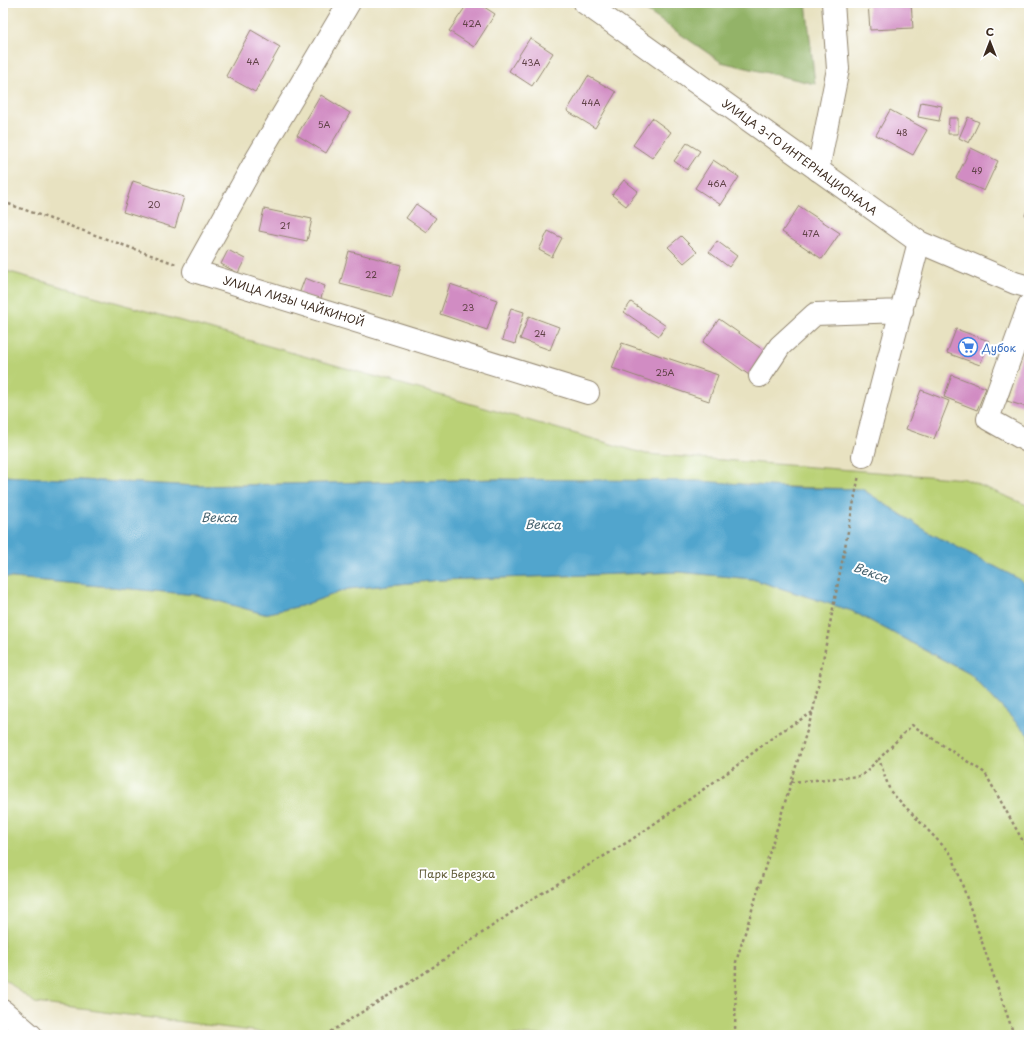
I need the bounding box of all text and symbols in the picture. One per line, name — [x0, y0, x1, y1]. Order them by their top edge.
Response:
house number: 42А — [463, 16, 482, 30]
north arrow — [970, 22, 1010, 62]
text: С — [986, 23, 994, 40]
house number: 4А — [247, 54, 260, 68]
house number: 43А — [522, 55, 540, 69]
house number: 44А — [582, 95, 601, 109]
street label: УЛИЦА 3-ГО ИНТЕРНАЦИОНАЛА — [719, 95, 881, 219]
house number: 5А — [318, 117, 330, 131]
house number: 48 — [896, 125, 908, 139]
house number: 49 — [971, 163, 983, 177]
house number: 46А — [707, 176, 727, 190]
house number: 20 — [148, 197, 161, 211]
house number: 21 — [280, 218, 290, 232]
house number: 47А — [802, 226, 820, 240]
house number: 22 — [365, 267, 377, 281]
street label: УЛИЦА ЛИЗЫ ЧАЙКИНОЙ — [221, 271, 367, 331]
house number: 23 — [462, 300, 474, 314]
house number: 24 — [534, 326, 546, 340]
supermarket icon: Дубок — [957, 336, 979, 358]
place label: Дубок — [981, 339, 1016, 356]
house number: 25А — [656, 365, 675, 379]
water label: Векса — [201, 508, 238, 526]
water label: Векса — [525, 515, 562, 533]
water label: Векса — [851, 557, 891, 587]
park label: Парк Березка — [419, 865, 495, 882]

